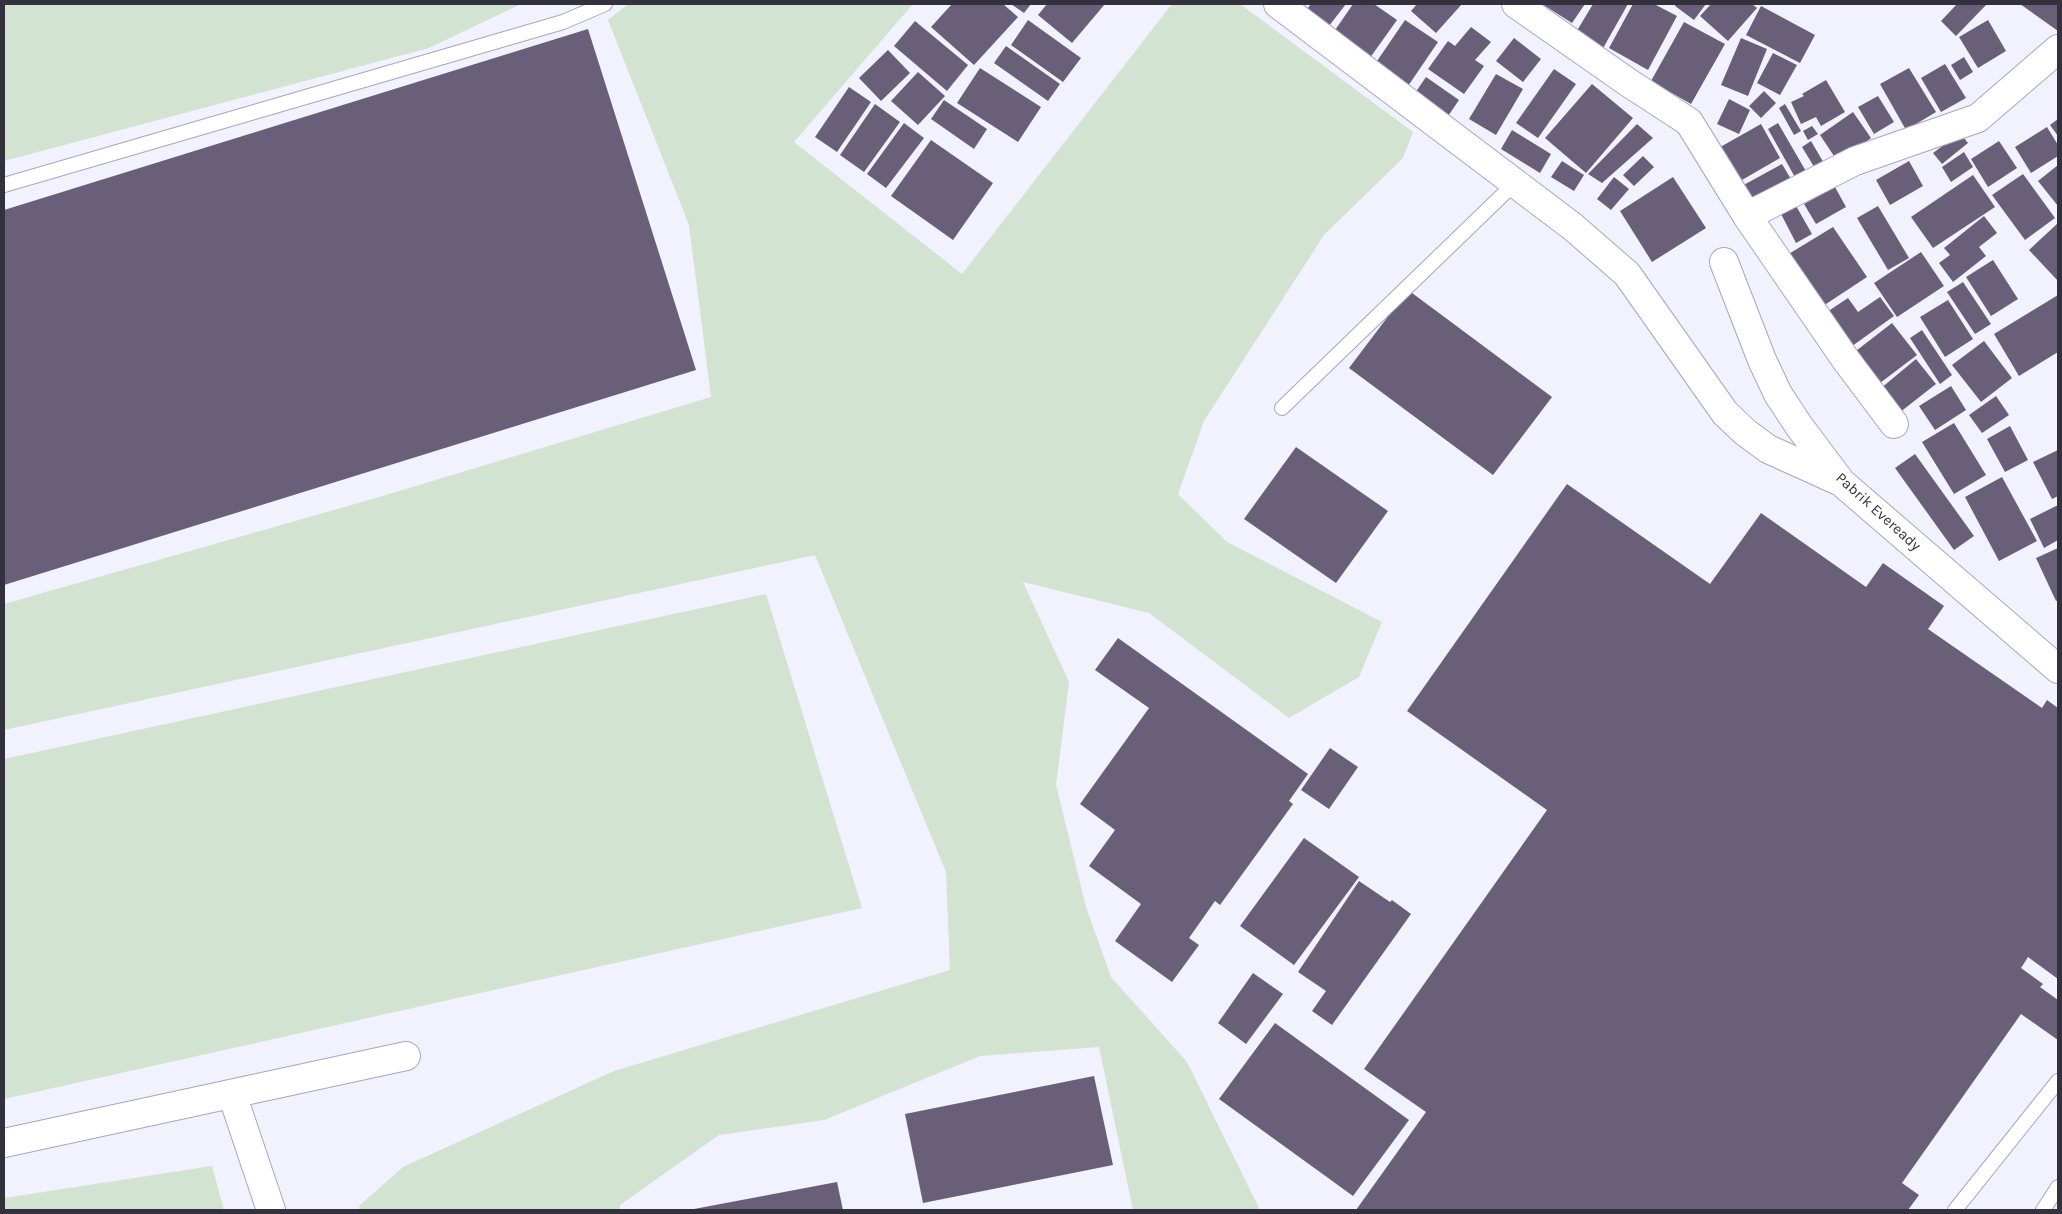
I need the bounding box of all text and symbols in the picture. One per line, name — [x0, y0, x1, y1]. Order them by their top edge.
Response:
street label: Pabrik Eveready — [1832, 469, 1924, 555]

